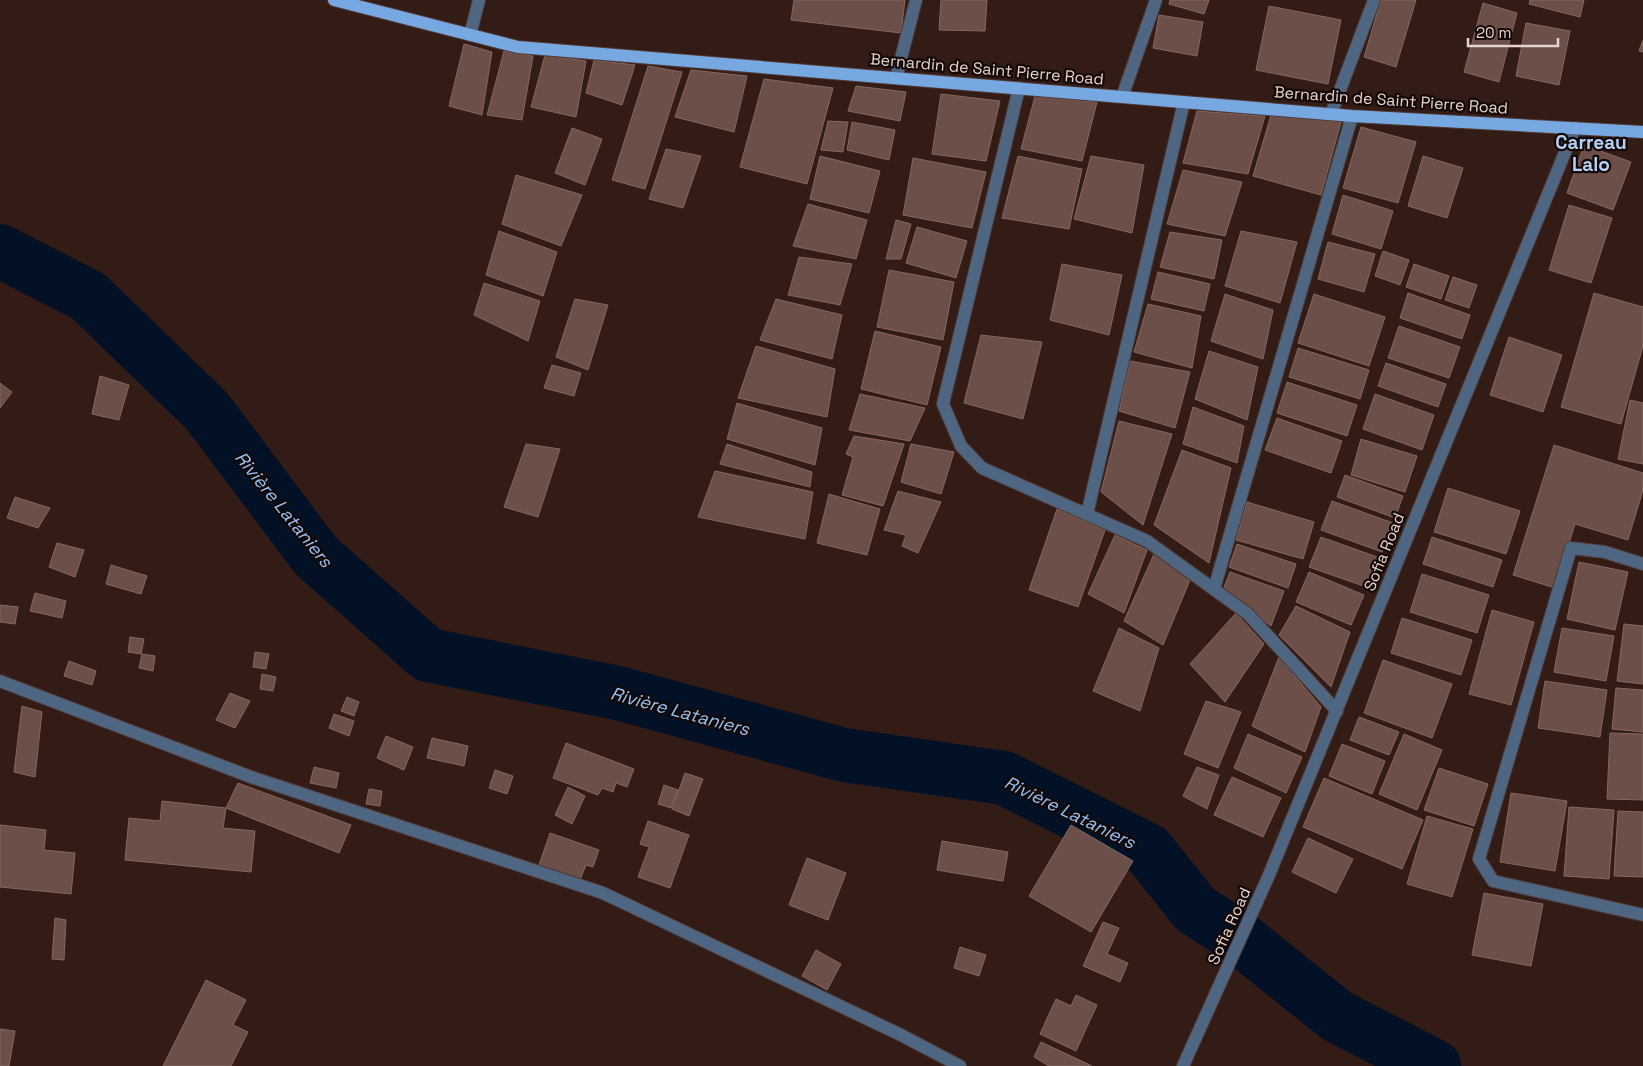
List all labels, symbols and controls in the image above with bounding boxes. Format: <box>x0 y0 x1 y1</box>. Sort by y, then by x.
scale bar <box>1468 15 1558 47</box>
text: 20 m <box>1476 23 1511 42</box>
street label: Bernardin de Saint Pierre Road <box>869 48 1105 90</box>
street label: Bernardin de Saint Pierre Road <box>1273 81 1509 119</box>
district label: Carreau Lalo <box>1555 130 1627 177</box>
water label: Rivière Lataniers <box>230 446 338 572</box>
street label: Sofia Road <box>1359 510 1409 594</box>
water label: Rivière Lataniers <box>608 681 752 741</box>
water label: Rivière Lataniers <box>1001 770 1140 854</box>
street label: Sofia Road <box>1203 884 1255 968</box>

